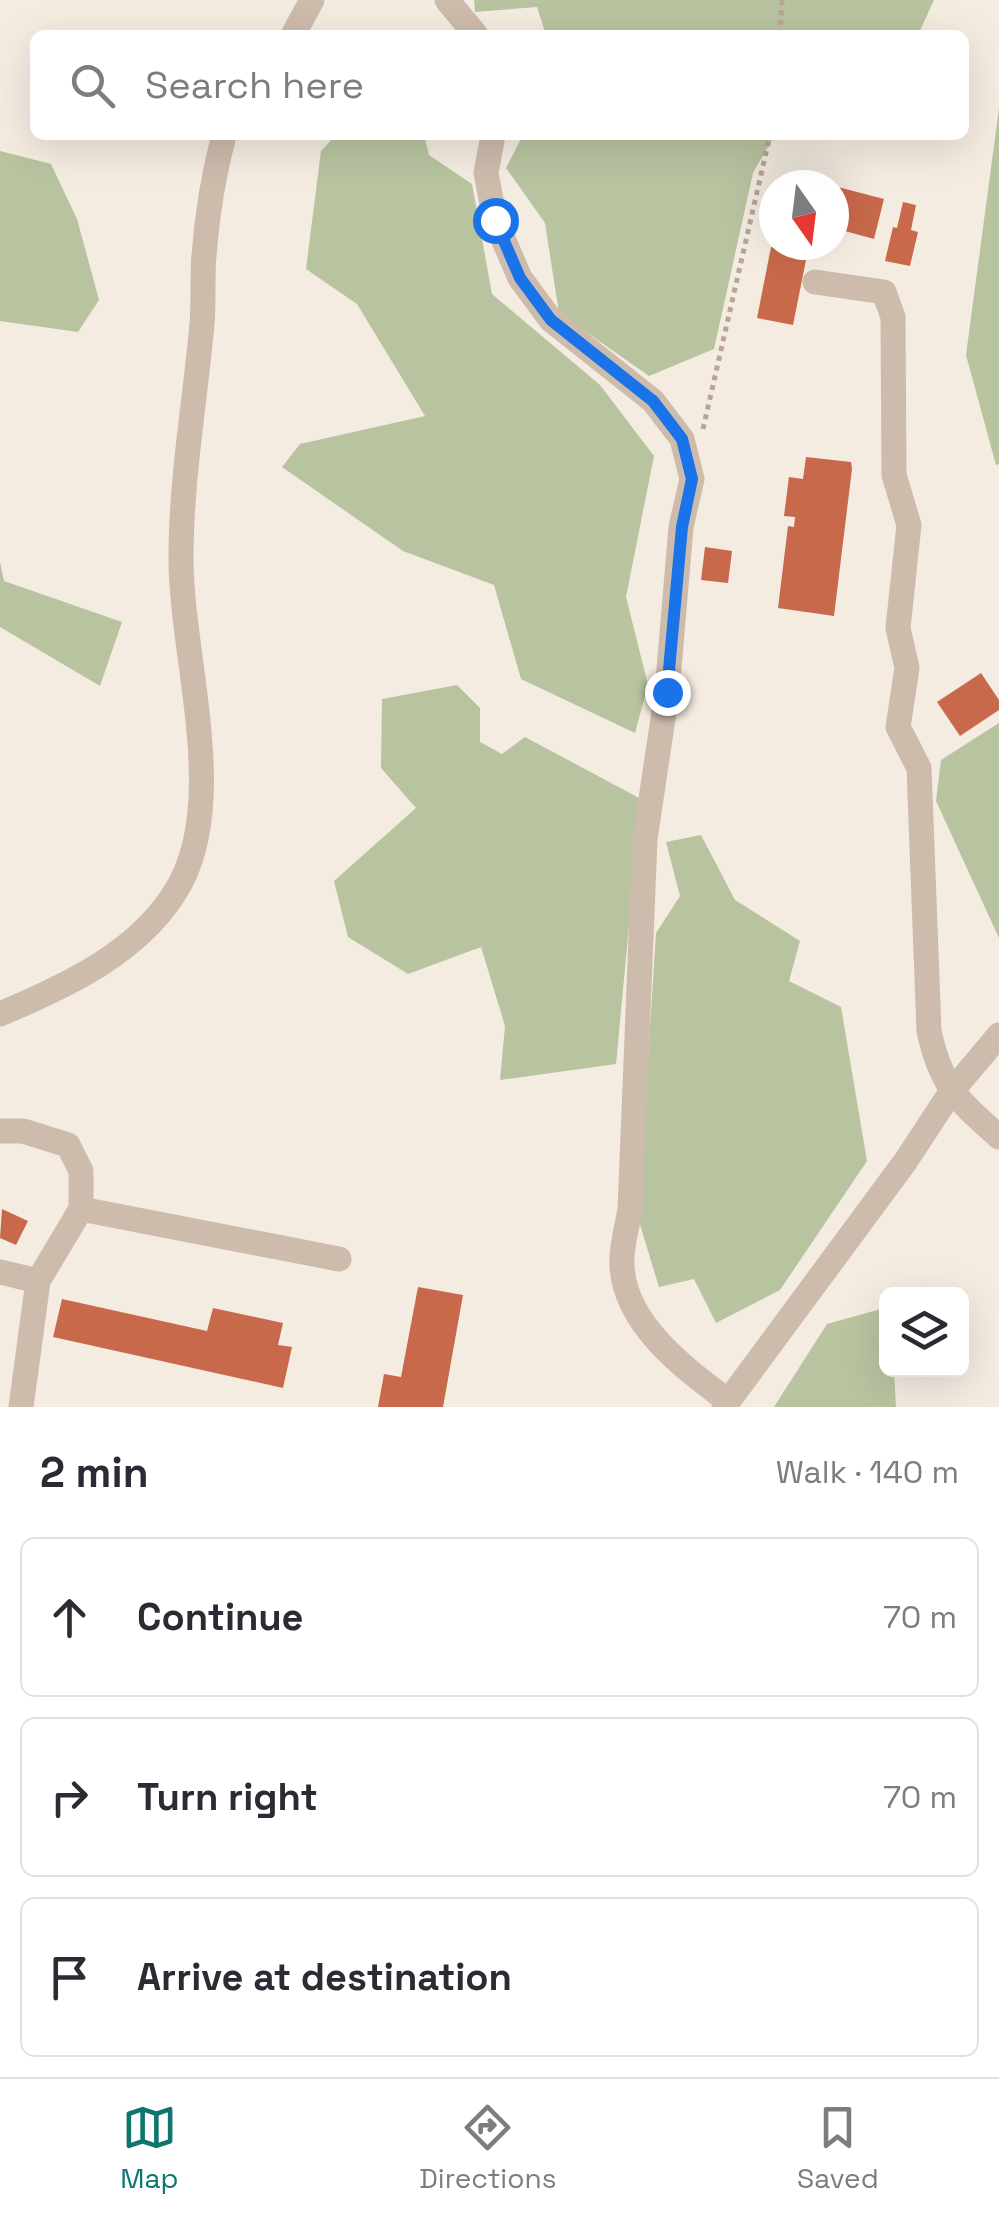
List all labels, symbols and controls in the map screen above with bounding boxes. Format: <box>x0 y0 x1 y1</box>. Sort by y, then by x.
search box <box>30 30 969 140</box>
icon: search <box>65 58 120 113</box>
text: Search here <box>145 61 364 109</box>
north arrow <box>759 170 849 260</box>
route start <box>473 198 519 244</box>
route end <box>645 670 691 716</box>
map controls <box>879 1287 969 1377</box>
button: layers <box>879 1287 969 1377</box>
text: 2 min <box>40 1446 149 1499</box>
text: Walk · 140 m <box>776 1452 959 1492</box>
icon: ahead <box>42 1590 97 1645</box>
text: Continue <box>137 1593 303 1641</box>
text: 70 m <box>883 1597 957 1637</box>
icon: right <box>42 1770 97 1825</box>
text: Turn right <box>137 1773 318 1821</box>
text: 70 m <box>883 1777 957 1817</box>
icon: arrive <box>42 1950 97 2005</box>
text: Arrive at destination <box>137 1953 512 2001</box>
tab: Map <box>120 2100 179 2196</box>
tab: Directions <box>419 2100 556 2196</box>
tab: Saved <box>797 2100 879 2196</box>

